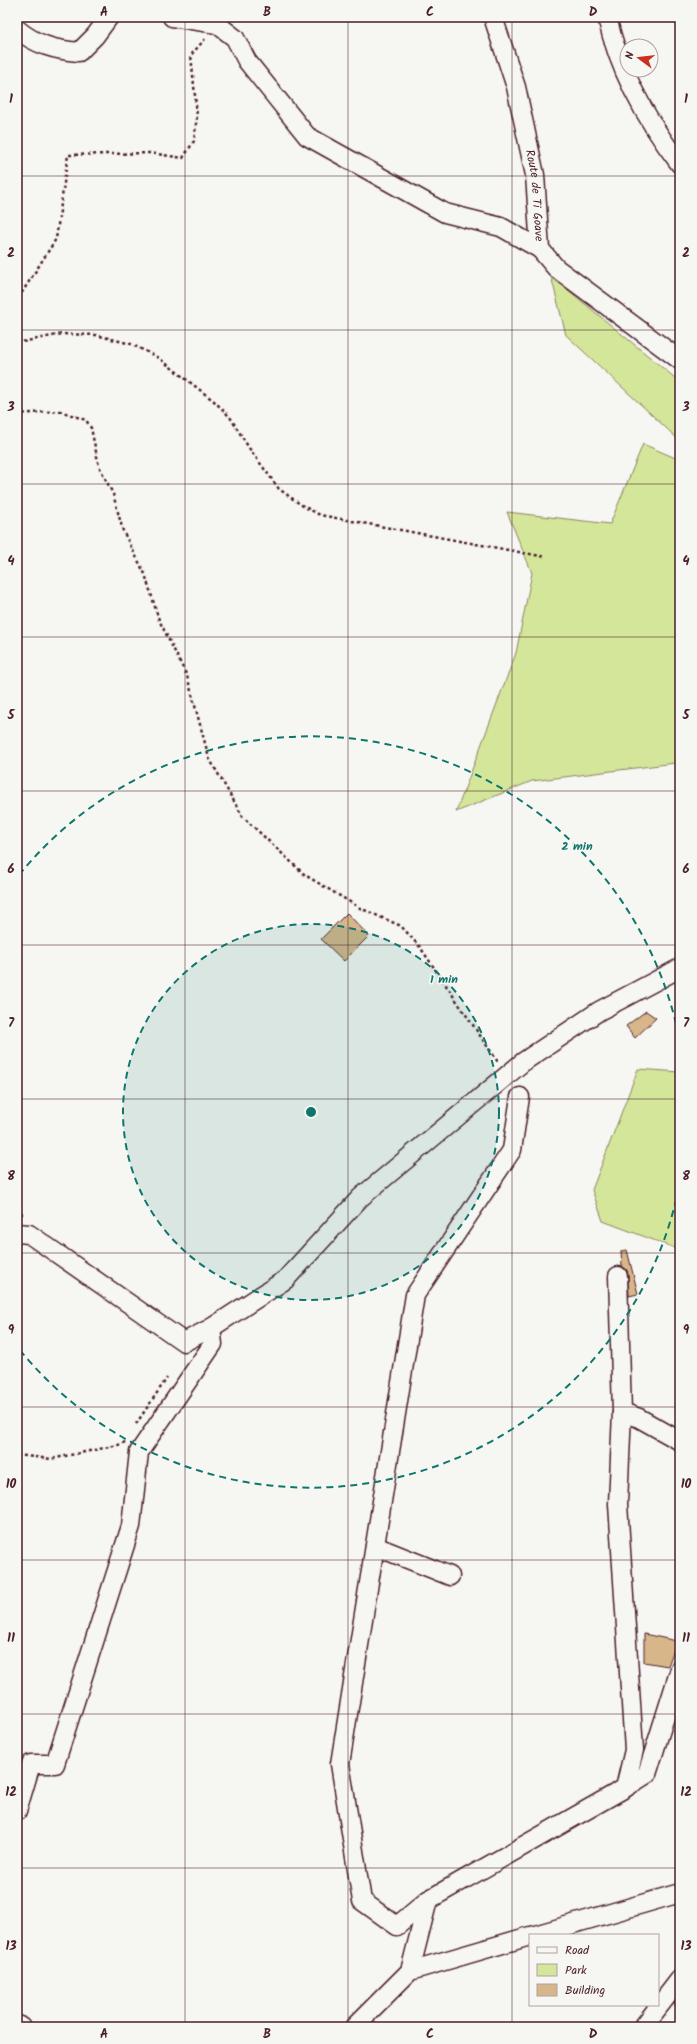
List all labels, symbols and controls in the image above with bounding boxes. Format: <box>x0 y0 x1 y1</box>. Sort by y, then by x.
text: A <box>100 2 108 23</box>
text: B <box>263 2 271 23</box>
text: C <box>426 2 434 23</box>
text: D <box>589 2 598 23</box>
north arrow <box>619 38 659 78</box>
text: N <box>621 50 640 61</box>
text: 1 <box>9 89 13 110</box>
text: 1 <box>684 89 688 110</box>
street label: Route de Ti Goave <box>520 148 549 243</box>
text: 2 <box>7 243 15 264</box>
text: 2 <box>682 243 690 264</box>
text: 3 <box>6 397 15 418</box>
text: 3 <box>681 397 690 418</box>
text: 4 <box>7 551 15 572</box>
text: 4 <box>682 551 690 572</box>
text: 5 <box>7 705 16 726</box>
text: 5 <box>682 705 691 726</box>
text: 2 min <box>561 837 593 856</box>
text: 6 <box>7 859 15 880</box>
text: 6 <box>682 859 690 880</box>
text: 1 min <box>430 970 458 989</box>
text: 7 <box>8 1013 15 1034</box>
text: 7 <box>683 1013 690 1034</box>
centre of rings <box>304 1105 318 1119</box>
text: 8 <box>7 1166 15 1187</box>
text: 8 <box>682 1166 690 1187</box>
text: 9 <box>8 1320 15 1341</box>
text: 9 <box>683 1320 690 1341</box>
text: 10 <box>6 1474 17 1495</box>
text: 10 <box>681 1474 692 1495</box>
text: 11 <box>7 1628 15 1649</box>
text: 11 <box>682 1628 690 1649</box>
text: 12 <box>5 1782 17 1803</box>
text: 12 <box>680 1782 692 1803</box>
legend <box>529 1934 659 2006</box>
text: 13 <box>5 1936 17 1957</box>
text: 13 <box>680 1936 692 1957</box>
text: Road <box>565 1941 590 1960</box>
text: Park <box>565 1961 587 1980</box>
text: Building <box>565 1981 605 2000</box>
text: A <box>100 2024 108 2044</box>
text: B <box>263 2024 271 2044</box>
text: C <box>426 2024 434 2044</box>
text: D <box>589 2024 598 2044</box>

